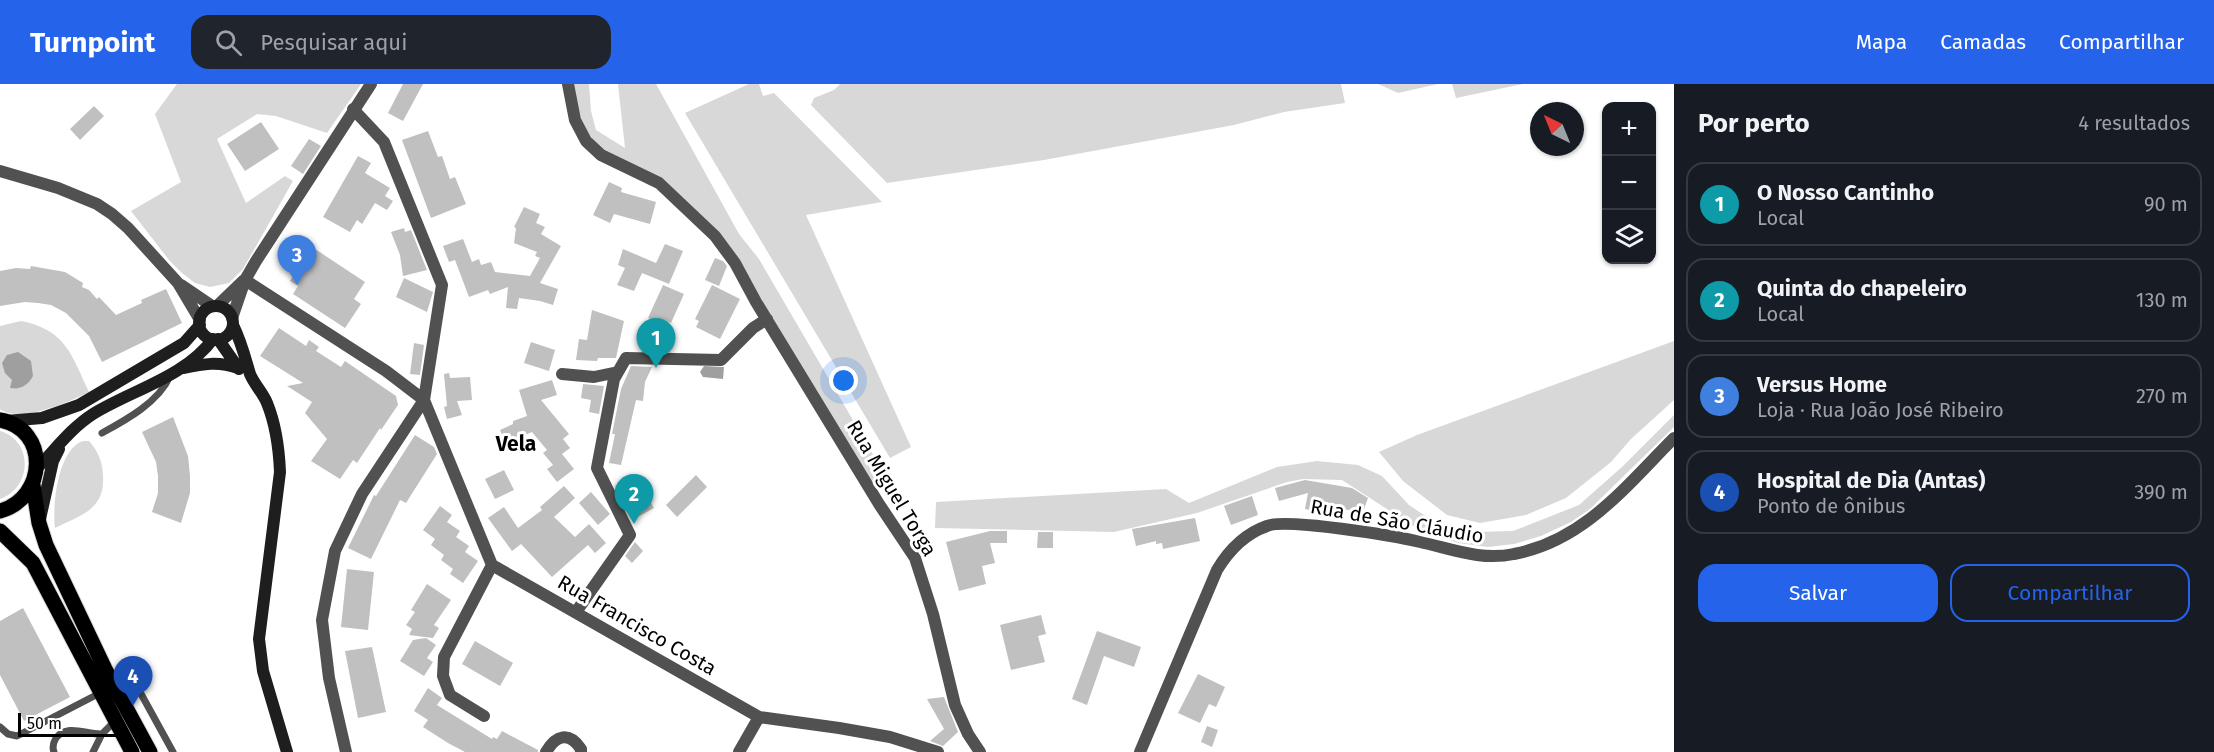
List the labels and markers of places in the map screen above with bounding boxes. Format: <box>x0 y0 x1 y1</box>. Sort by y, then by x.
pin: 3 <box>278 236 316 285</box>
pin: 1 <box>636 318 676 368</box>
pin: 2 <box>614 474 654 524</box>
pin: 4 <box>114 656 152 706</box>

